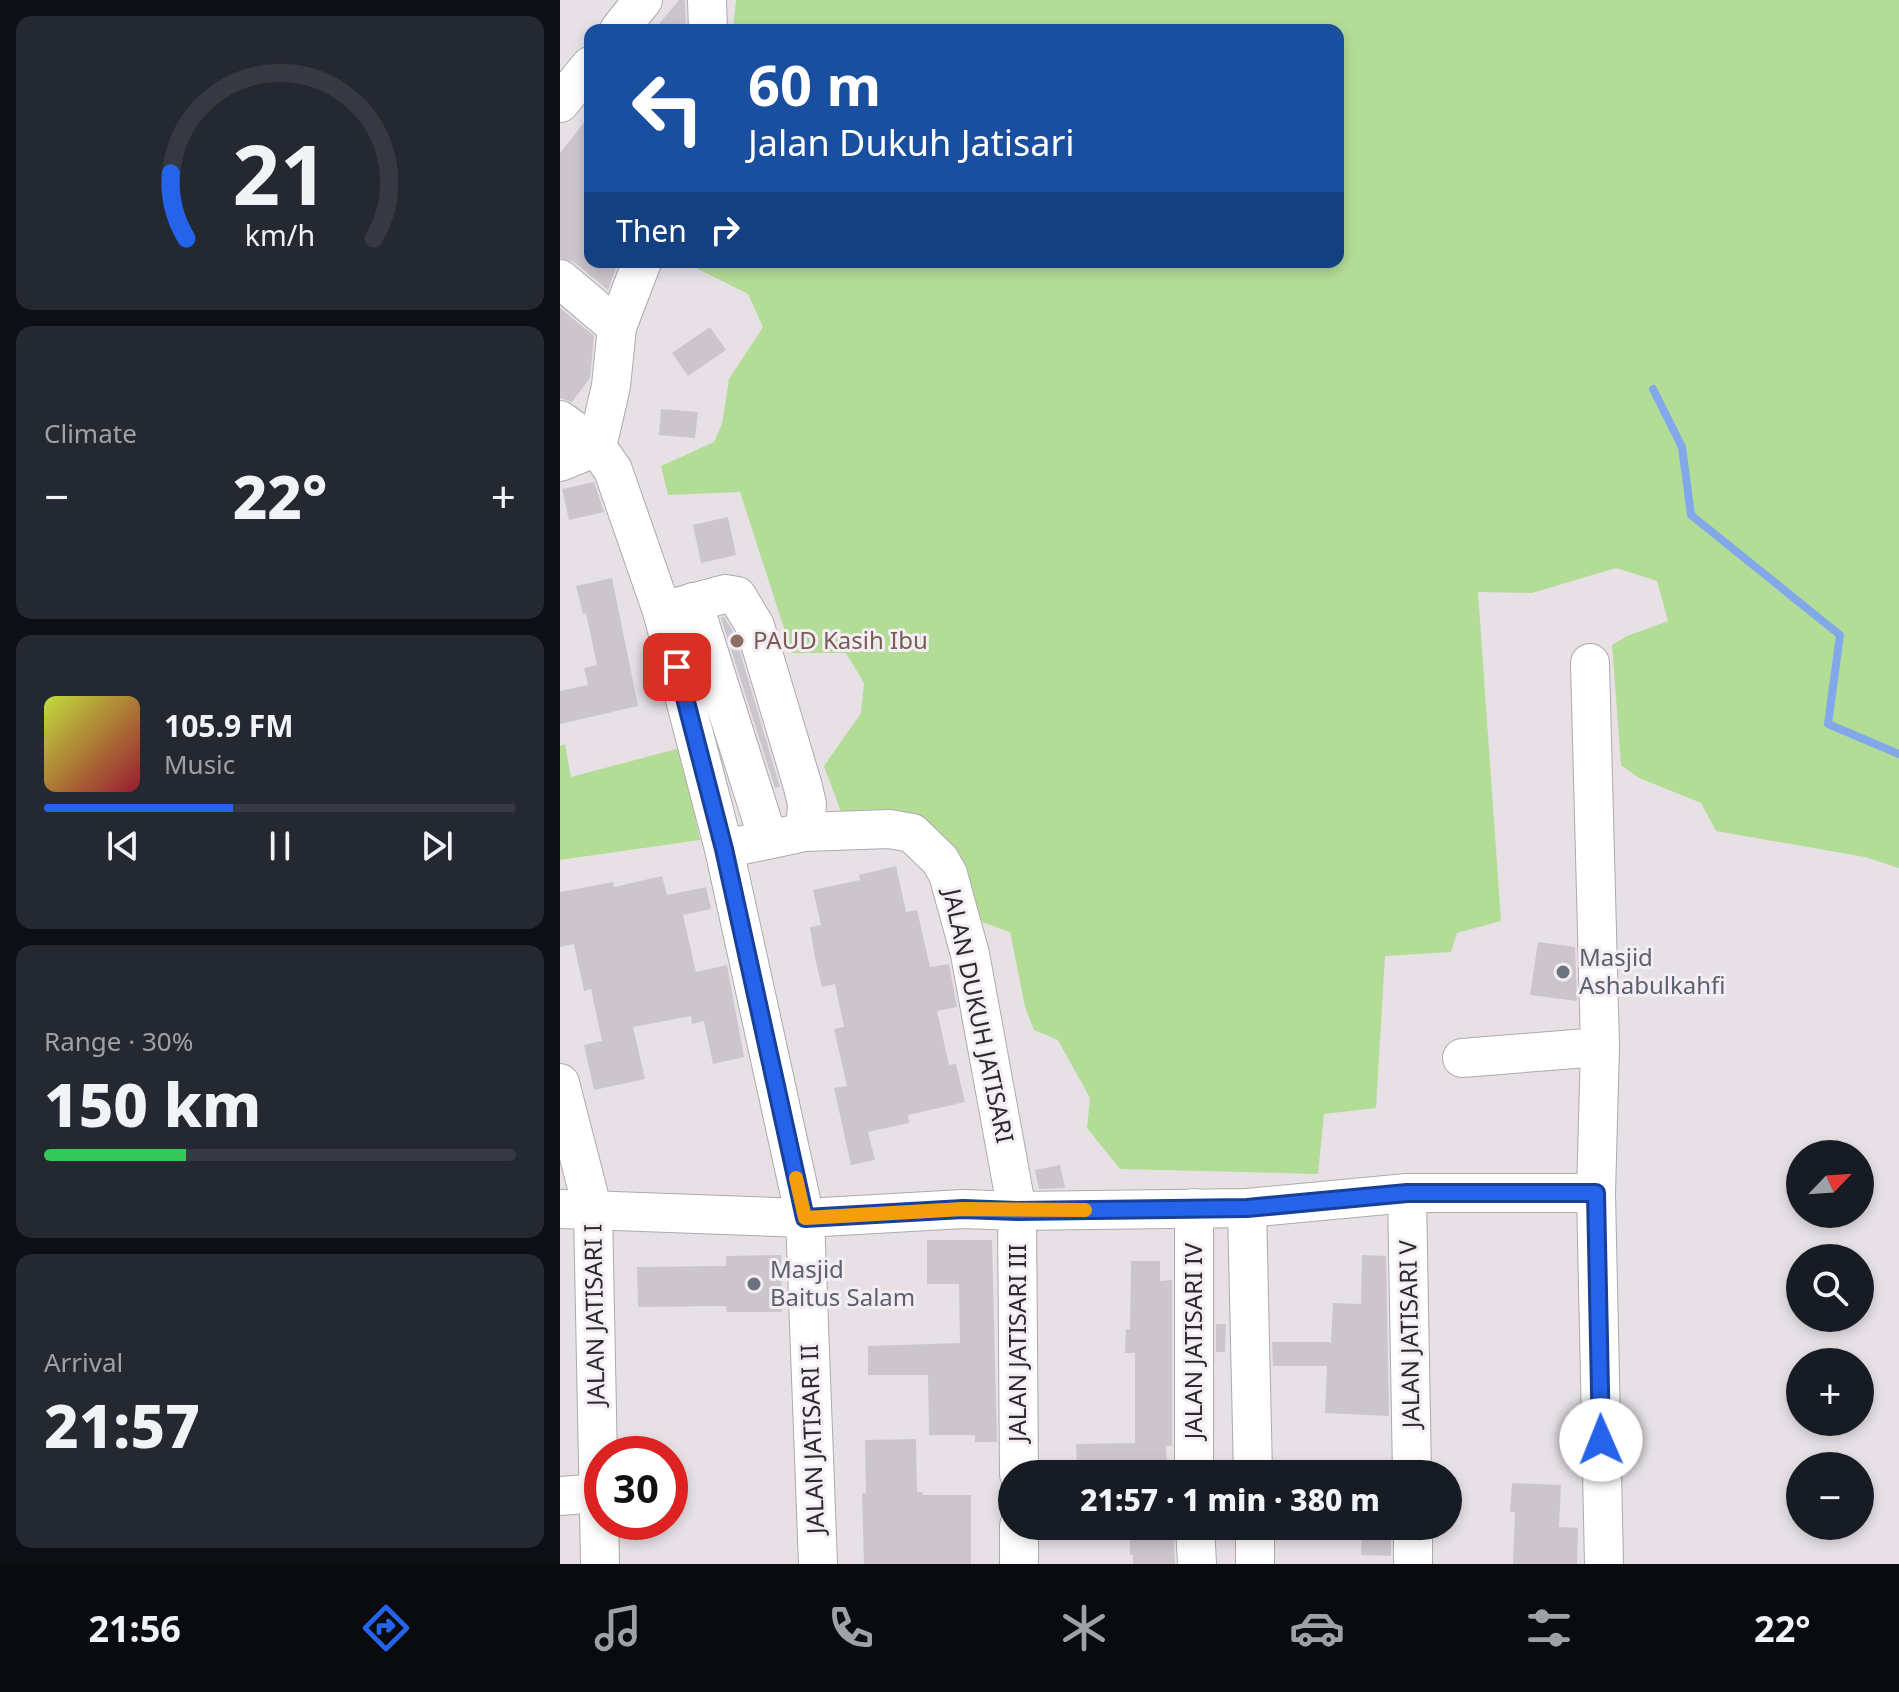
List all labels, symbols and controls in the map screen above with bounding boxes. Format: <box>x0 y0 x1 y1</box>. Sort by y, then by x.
text: 60 m <box>748 46 881 122</box>
icon: left <box>616 56 720 160</box>
text: 21 <box>232 115 328 228</box>
text: Jalan Dukuh Jatisari <box>748 118 1075 167</box>
icon: right <box>703 208 747 252</box>
text: Then <box>616 210 687 251</box>
text: km/h <box>245 215 315 254</box>
text: Climate <box>44 415 137 451</box>
text: 22° <box>233 455 327 537</box>
text: − <box>44 466 69 526</box>
text: + <box>491 466 516 526</box>
place label: PAUD Kasih Ibu <box>753 623 928 656</box>
marker: PAUD Kasih Ibu <box>728 632 746 650</box>
pin <box>643 633 711 701</box>
icon: arrive <box>655 645 699 689</box>
text: 105.9 FM <box>164 705 294 746</box>
text: Music <box>164 746 235 782</box>
icon: previous <box>101 824 145 868</box>
icon: pause <box>258 824 302 868</box>
icon: next <box>415 824 459 868</box>
street label: JALAN DUKUH JATISARI <box>936 884 1023 1146</box>
place label: Masjid Ashabulkahfi <box>1579 940 1725 1001</box>
marker: Masjid Ashabulkahfi <box>1554 963 1572 981</box>
text: Range · 30% <box>44 1023 193 1059</box>
text: 150 km <box>44 1063 261 1145</box>
north arrow <box>1786 1140 1874 1228</box>
map controls <box>1786 1140 1874 1540</box>
street label: JALAN JATISARI I <box>575 1224 612 1408</box>
street label: JALAN JATISARI V <box>1390 1239 1427 1430</box>
street label: JALAN JATISARI IV <box>1176 1242 1209 1441</box>
street label: JALAN JATISARI III <box>1000 1244 1033 1444</box>
button: search <box>1786 1244 1874 1332</box>
place label: Masjid Baitus Salam <box>770 1252 915 1313</box>
marker: Masjid Baitus Salam <box>745 1275 763 1293</box>
text: Arrival <box>44 1344 123 1380</box>
street label: JALAN JATISARI II <box>792 1344 831 1537</box>
button: + <box>1786 1348 1874 1436</box>
text: 21:57 <box>44 1384 200 1466</box>
position arrow <box>1559 1398 1643 1482</box>
speed limit sign: 30 <box>584 1436 688 1540</box>
button: − <box>1786 1452 1874 1540</box>
text: 21:57 · 1 min · 380 m <box>1080 1479 1380 1520</box>
icon: directions <box>358 1600 414 1656</box>
icon: music <box>590 1600 646 1656</box>
icon: phone <box>823 1600 879 1656</box>
icon: climate <box>1056 1600 1112 1656</box>
icon: car <box>1289 1600 1345 1656</box>
icon: filters <box>1521 1600 1577 1656</box>
text: 21:56 <box>88 1604 181 1653</box>
text: 22° <box>1754 1604 1811 1653</box>

